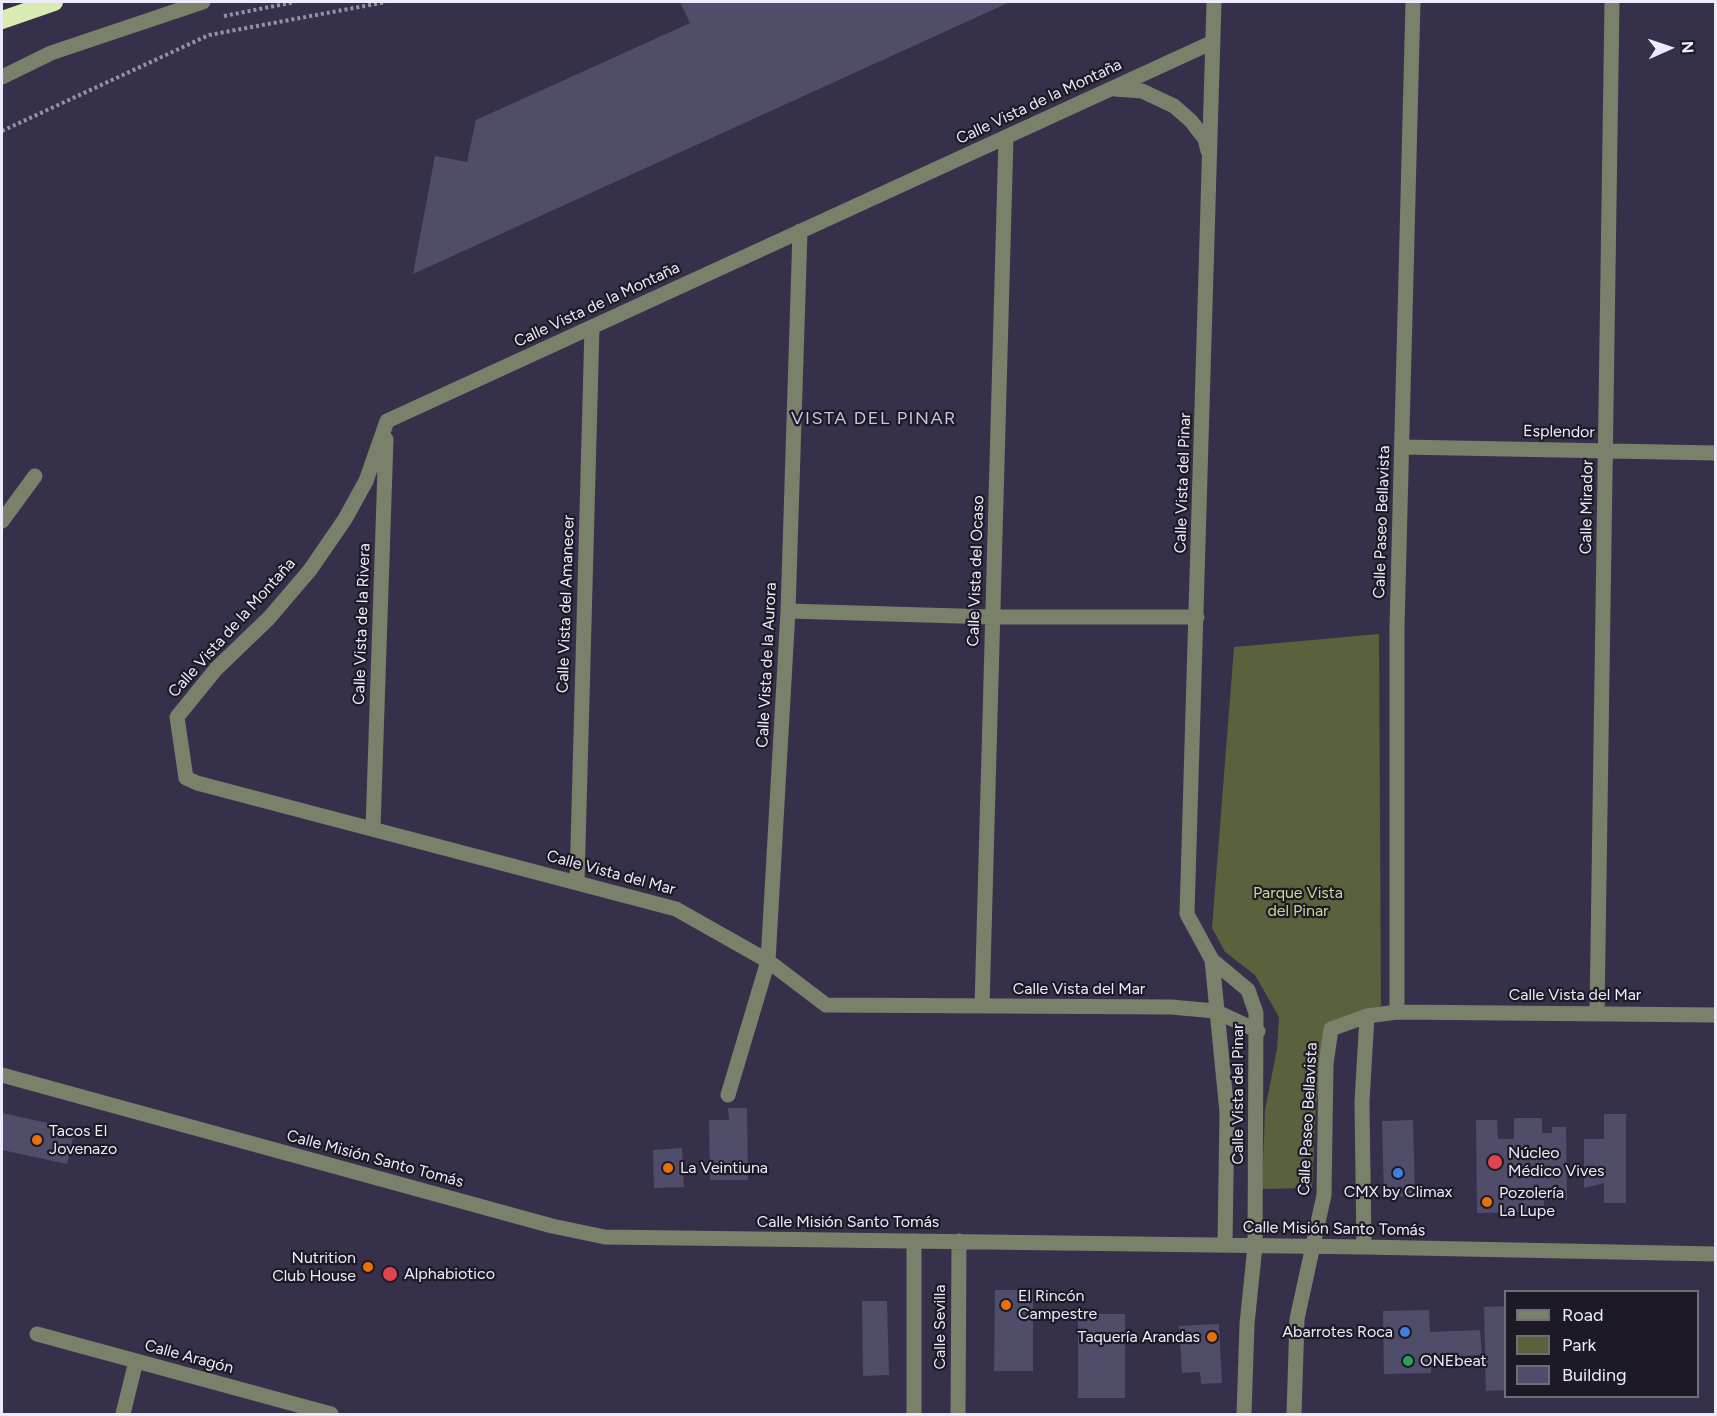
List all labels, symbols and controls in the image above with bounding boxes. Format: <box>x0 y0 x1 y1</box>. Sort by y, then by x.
north arrow <box>1639 18 1699 78</box>
text: N <box>1678 40 1697 54</box>
street label: Calle Vista de la Montaña <box>953 55 1125 149</box>
street label: Calle Vista de la Montaña <box>511 258 683 352</box>
district label: VISTA DEL PINAR <box>791 408 957 430</box>
street label: Calle Vista del Pinar <box>1171 412 1195 554</box>
street label: Esplendor <box>1523 422 1595 442</box>
street label: Calle Paseo Bellavista <box>1370 445 1394 599</box>
street label: Calle Mirador <box>1577 460 1597 554</box>
street label: Calle Vista del Ocaso <box>964 495 988 647</box>
street label: Calle Vista del Amanecer <box>553 514 579 694</box>
street label: Calle Vista de la Rivera <box>350 543 374 705</box>
street label: Calle Vista de la Montaña <box>164 555 300 701</box>
street label: Calle Vista de la Aurora <box>753 582 781 748</box>
street label: Calle Vista del Mar <box>545 847 677 899</box>
park label: Parque Vista del Pinar <box>1253 883 1343 921</box>
street label: Calle Vista del Mar <box>1013 979 1145 999</box>
street label: Calle Vista del Mar <box>1509 985 1641 1005</box>
street label: Calle Vista del Pinar <box>1228 1024 1248 1164</box>
street label: Calle Paseo Bellavista <box>1294 1042 1322 1196</box>
place label: Tacos El Jovenazo <box>49 1121 117 1159</box>
street label: Calle Misión Santo Tomás <box>284 1126 466 1192</box>
marker: Tacos El Jovenazo <box>30 1133 44 1147</box>
place label: Núcleo Médico Vives <box>1508 1143 1604 1181</box>
marker: Núcleo Médico Vives <box>1486 1153 1504 1171</box>
place label: La Veintiuna <box>680 1158 768 1178</box>
marker: La Veintiuna <box>661 1161 675 1175</box>
marker: CMX by Climax <box>1391 1166 1405 1180</box>
place label: CMX by Climax <box>1344 1182 1452 1202</box>
place label: Pozolería La Lupe <box>1499 1183 1564 1221</box>
marker: Pozolería La Lupe <box>1480 1195 1494 1209</box>
street label: Calle Misión Santo Tomás <box>757 1212 939 1232</box>
street label: Calle Misión Santo Tomás <box>1243 1218 1425 1240</box>
place label: Nutrition Club House <box>272 1248 356 1286</box>
marker: Nutrition Club House <box>361 1260 375 1274</box>
place label: Alphabiotico <box>404 1264 495 1284</box>
marker: Alphabiotico <box>381 1265 399 1283</box>
street label: Calle Sevilla <box>930 1284 950 1370</box>
place label: El Rincón Campestre <box>1018 1286 1097 1324</box>
legend <box>1504 1290 1699 1398</box>
marker: El Rincón Campestre <box>999 1298 1013 1312</box>
text: Road <box>1562 1304 1603 1326</box>
place label: Abarrotes Roca <box>1282 1322 1393 1342</box>
marker: Abarrotes Roca <box>1398 1325 1412 1339</box>
place label: Taquería Arandas <box>1078 1327 1200 1347</box>
marker: Taquería Arandas <box>1205 1330 1219 1344</box>
text: Park <box>1562 1334 1596 1356</box>
street label: Calle Aragón <box>142 1336 236 1378</box>
place label: ONEbeat <box>1420 1351 1487 1371</box>
marker: ONEbeat <box>1401 1354 1415 1368</box>
text: Building <box>1562 1364 1627 1386</box>

